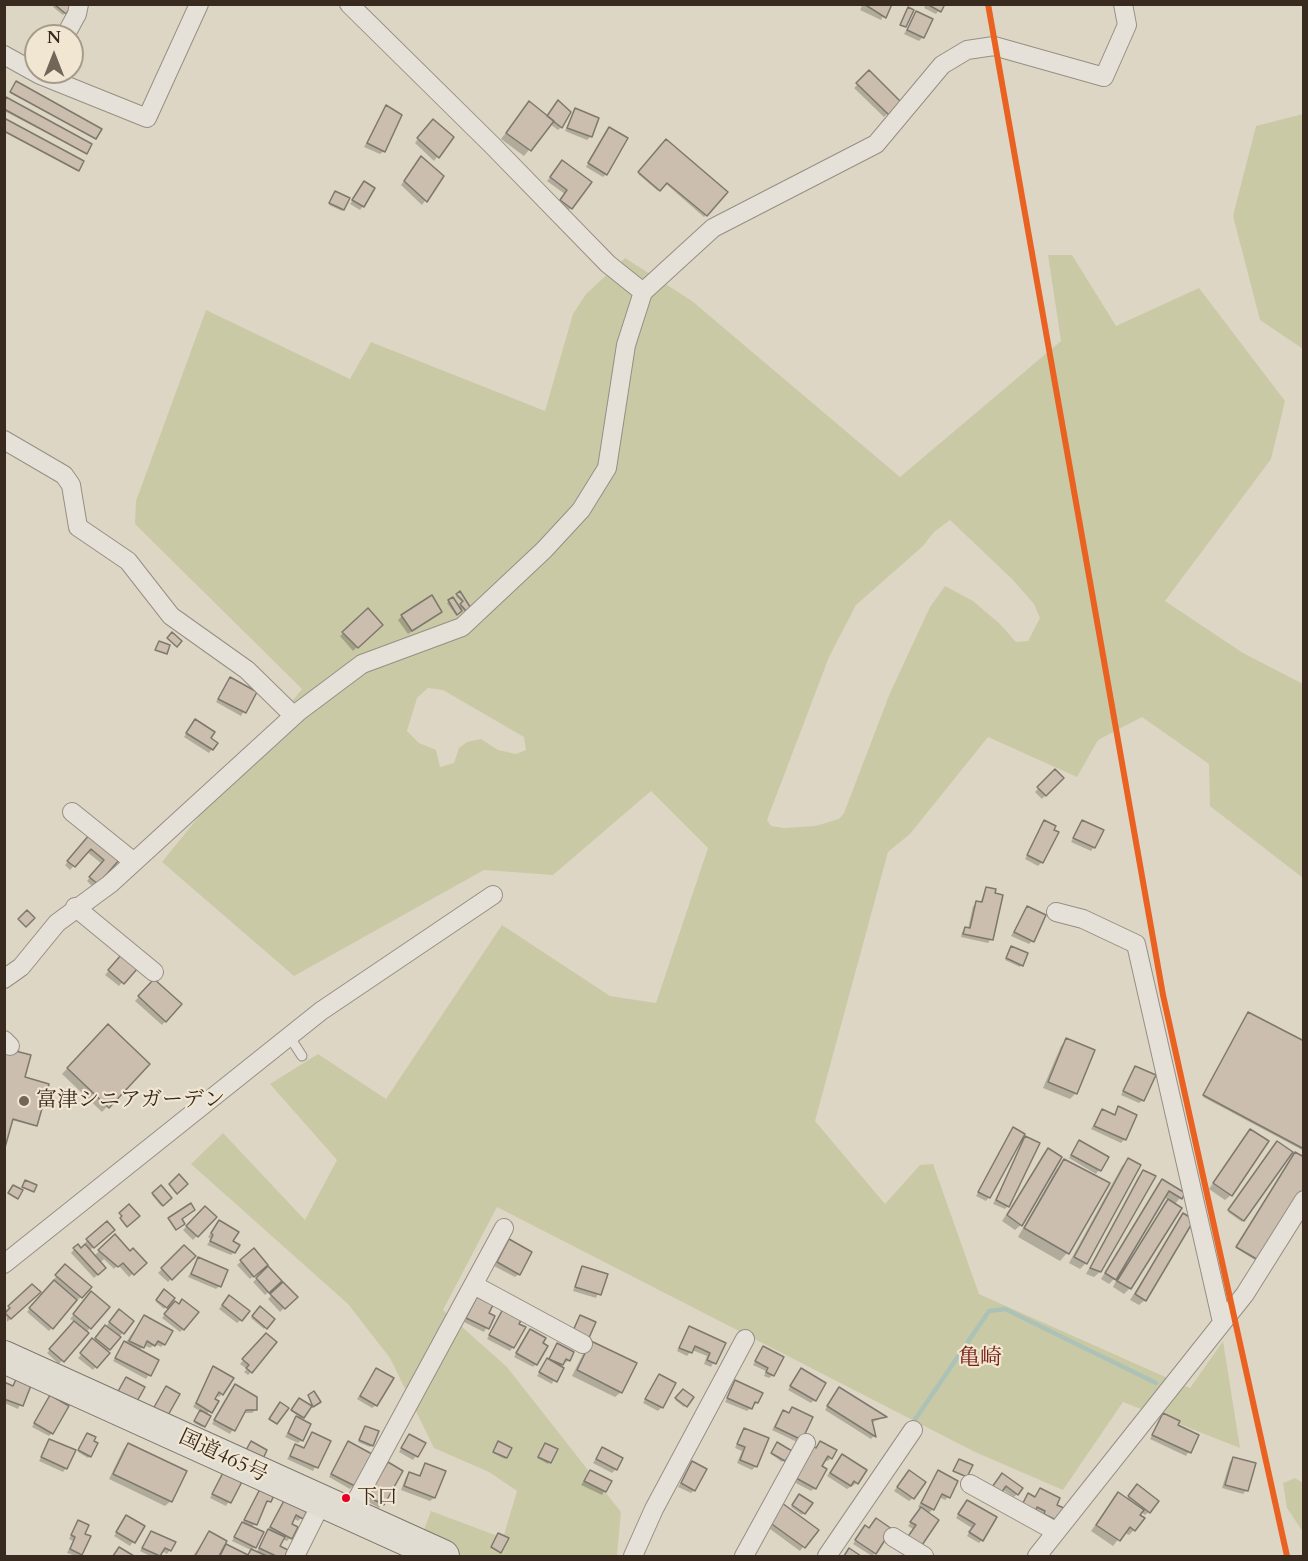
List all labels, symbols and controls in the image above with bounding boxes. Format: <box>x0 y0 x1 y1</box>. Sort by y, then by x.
north arrow <box>24 24 84 84</box>
text: N <box>47 27 61 49</box>
place label: 富津シニアガーデン <box>36 1088 225 1114</box>
marker: 富津シニアガーデン <box>17 1094 31 1108</box>
district label: 亀崎 <box>958 1346 1002 1372</box>
street label: 国道465号 <box>175 1425 271 1489</box>
place label: 下口 <box>357 1486 397 1510</box>
marker: 下口 <box>340 1492 352 1504</box>

